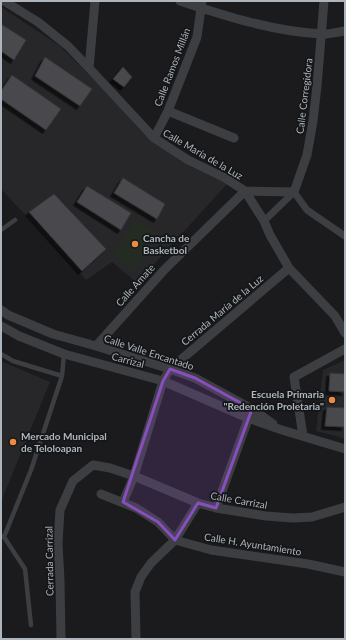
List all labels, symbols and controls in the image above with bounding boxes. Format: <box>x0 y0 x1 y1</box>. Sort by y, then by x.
street label: Calle Ramos Millán <box>152 26 192 108</box>
street label: Calle Corregidora <box>293 57 315 135</box>
street label: Calle María de la Luz <box>161 126 245 182</box>
place label: Cancha de Basketbol <box>143 232 190 256</box>
marker: Cancha de Basketbol <box>130 239 140 249</box>
street label: Calle Amate <box>113 261 157 309</box>
street label: Cerrada María de la Luz <box>179 272 266 348</box>
street label: Calle Valle Encantado <box>103 332 196 372</box>
street label: Carrizal <box>110 350 146 370</box>
place label: Escuela Primaria "Redención Proletaria" <box>224 388 324 412</box>
marker: Escuela Primaria "Redención Proletaria" <box>327 395 337 405</box>
place label: Mercado Municipal de Teloloapan <box>21 430 107 454</box>
marker: Mercado Municipal de Teloloapan <box>8 437 18 447</box>
street label: Calle Carrizal <box>210 489 268 511</box>
street label: Cerrada Carrizal <box>42 526 56 596</box>
street label: Calle H. Ayuntamiento <box>204 530 303 558</box>

